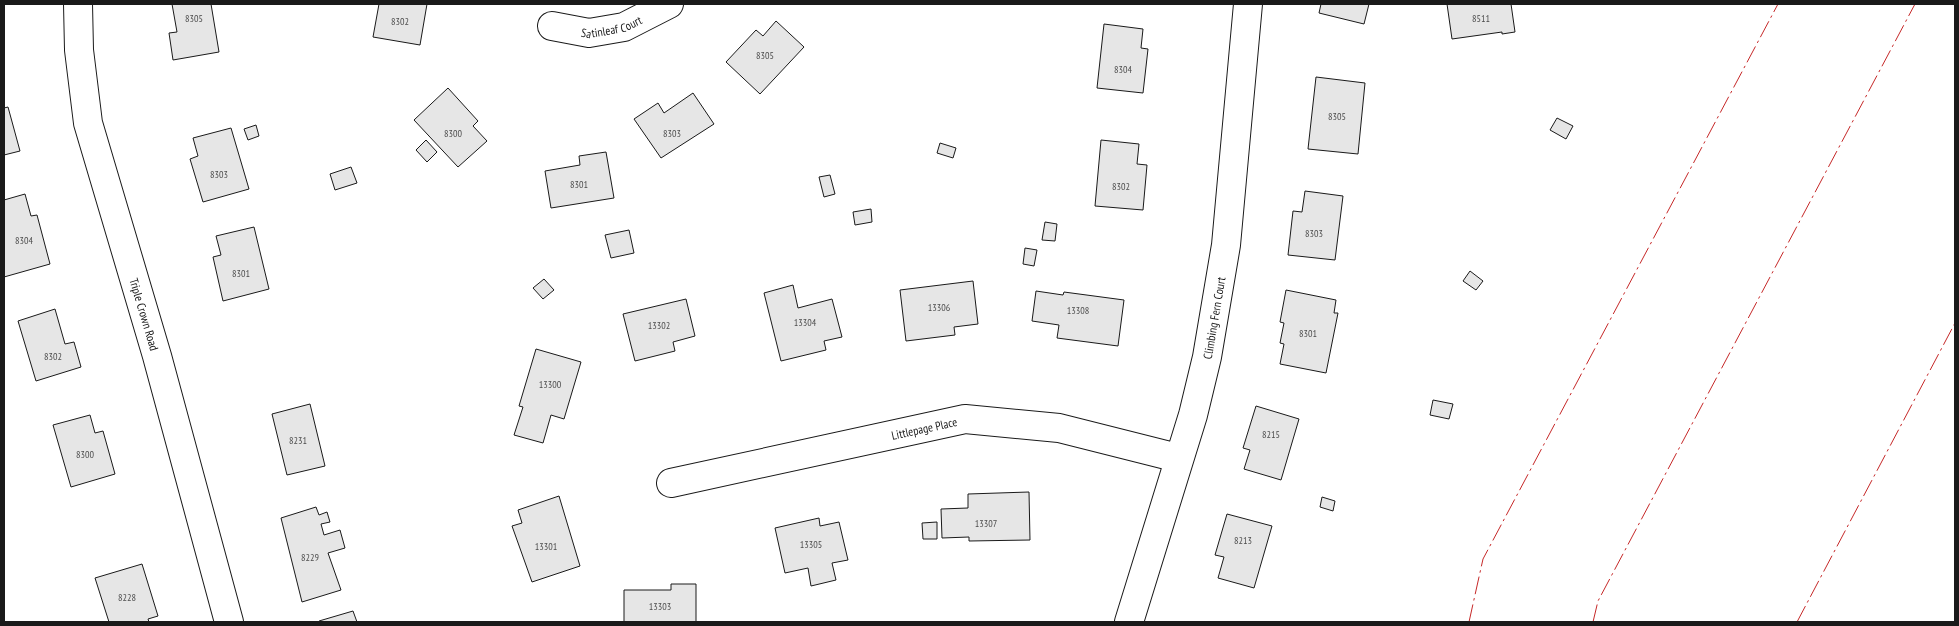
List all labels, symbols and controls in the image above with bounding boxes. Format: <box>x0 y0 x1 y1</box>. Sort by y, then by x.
street label: Satinleaf Court <box>580 11 645 41</box>
house number: 8305 <box>185 12 203 25</box>
house number: 8511 <box>1472 12 1490 25</box>
house number: 8302 <box>391 15 409 28</box>
house number: 8305 <box>756 49 774 62</box>
house number: 8304 <box>1114 63 1133 76</box>
house number: 8305 <box>1328 110 1346 123</box>
house number: 8300 <box>444 127 463 140</box>
house number: 8303 <box>663 127 681 140</box>
house number: 8303 <box>210 168 228 181</box>
house number: 8301 <box>570 178 588 191</box>
house number: 8302 <box>1112 180 1130 193</box>
house number: 8303 <box>1305 227 1323 240</box>
house number: 8304 <box>15 234 34 247</box>
house number: 8301 <box>232 267 250 280</box>
street label: Climbing Fern Court <box>1199 275 1228 360</box>
street label: Triple Crown Road <box>127 276 162 352</box>
house number: 13306 <box>928 301 951 314</box>
house number: 13308 <box>1067 304 1089 317</box>
house number: 13304 <box>794 316 817 329</box>
house number: 13302 <box>648 319 670 332</box>
house number: 8301 <box>1299 327 1317 340</box>
house number: 8302 <box>44 350 62 363</box>
house number: 13300 <box>539 378 562 391</box>
street label: Littlepage Place <box>890 413 958 442</box>
house number: 8215 <box>1262 428 1280 441</box>
house number: 8231 <box>289 434 307 447</box>
house number: 8300 <box>76 448 95 461</box>
house number: 13307 <box>975 517 997 530</box>
house number: 8213 <box>1234 534 1252 547</box>
house number: 13305 <box>800 538 822 551</box>
house number: 13301 <box>535 540 557 553</box>
house number: 8229 <box>301 551 319 564</box>
house number: 8228 <box>118 591 136 604</box>
house number: 13303 <box>649 600 671 613</box>

